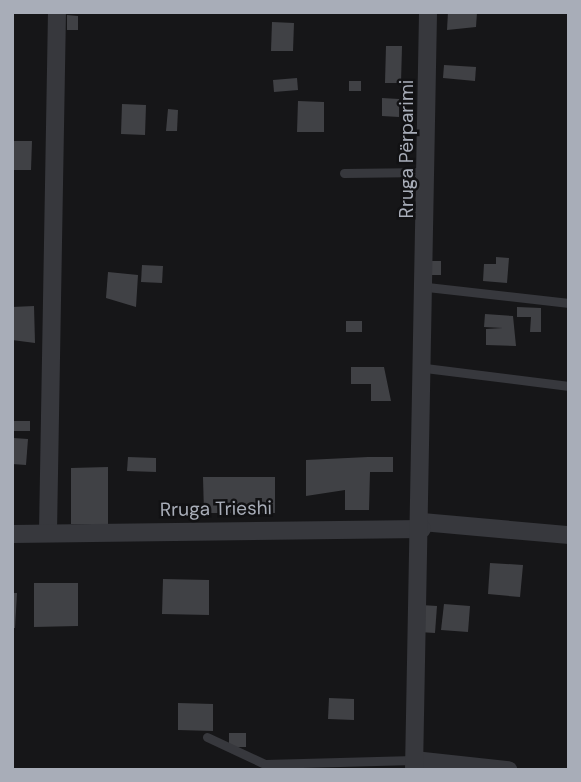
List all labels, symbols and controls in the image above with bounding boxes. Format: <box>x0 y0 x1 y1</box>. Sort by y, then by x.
street label: Rruga Përparimi <box>396 80 418 218</box>
street label: Rruga Trieshi <box>160 497 272 521</box>

